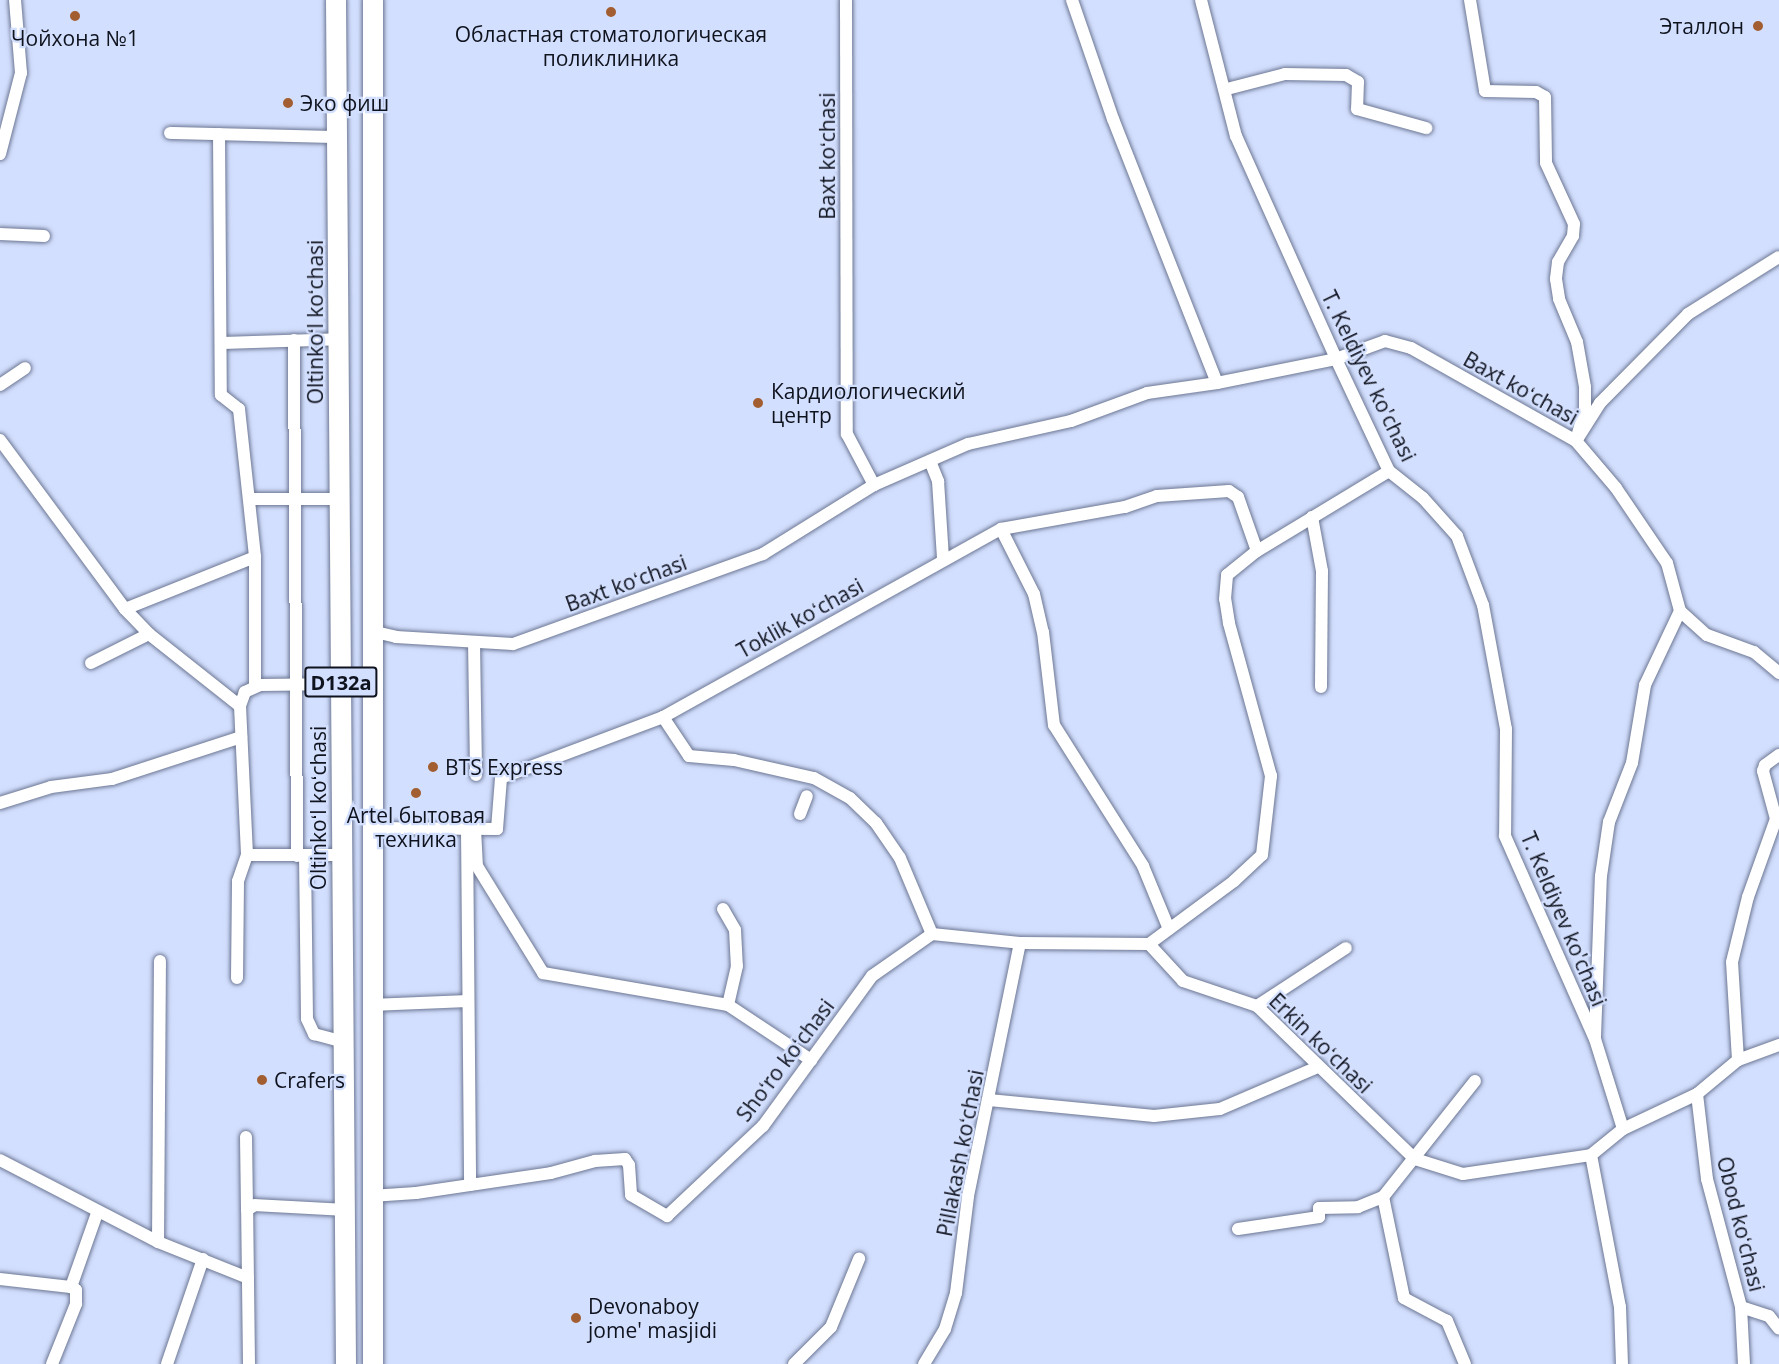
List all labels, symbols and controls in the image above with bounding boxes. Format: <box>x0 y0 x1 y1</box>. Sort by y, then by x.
marker: Областная стоматологическая поликлиника <box>604 5 618 19</box>
marker: Чойхона №1 <box>68 9 82 23</box>
place label: Эталлон <box>1659 13 1744 39</box>
marker: Эталлон <box>1749 17 1767 35</box>
place label: Областная стоматологическая поликлиника <box>455 21 767 71</box>
place label: Чойхона №1 <box>11 25 139 51</box>
place label: Эко фиш <box>300 90 389 116</box>
street label: Baxt koʻchasi <box>814 92 840 220</box>
marker: Эко фиш <box>281 96 295 110</box>
street label: Oltinkoʻl koʻchasi <box>302 240 328 404</box>
street label: T. Keldiyev ko'chasi <box>1317 286 1421 466</box>
street label: Baxt koʻchasi <box>1459 346 1583 430</box>
place label: Кардиологический центр <box>771 378 966 428</box>
marker: Кардиологический центр <box>749 394 767 412</box>
street label: Baxt koʻchasi <box>562 549 690 617</box>
street label: Toklik koʻchasi <box>732 573 868 663</box>
road number: D132a <box>304 665 378 699</box>
street label: Oltinkoʻl koʻchasi <box>305 726 331 890</box>
place label: BTS Express <box>445 754 563 780</box>
marker: BTS Express <box>426 760 440 774</box>
marker: Artel бытовая техника <box>409 786 423 800</box>
place label: Artel бытовая техника <box>347 802 485 852</box>
street label: T. Keldiyev ko'chasi <box>1516 828 1612 1010</box>
street label: Erkin koʻchasi <box>1264 988 1378 1098</box>
street label: Shoʻro koʻchasi <box>731 994 839 1126</box>
place label: Crafers <box>274 1067 345 1093</box>
street label: Pillakash koʻchasi <box>931 1067 989 1239</box>
marker: Crafers <box>255 1073 269 1087</box>
street label: Obod koʻchasi <box>1712 1154 1770 1294</box>
place label: Devonaboy jome' masjidi <box>588 1293 717 1343</box>
marker: Devonaboy jome' masjidi <box>569 1311 583 1325</box>

